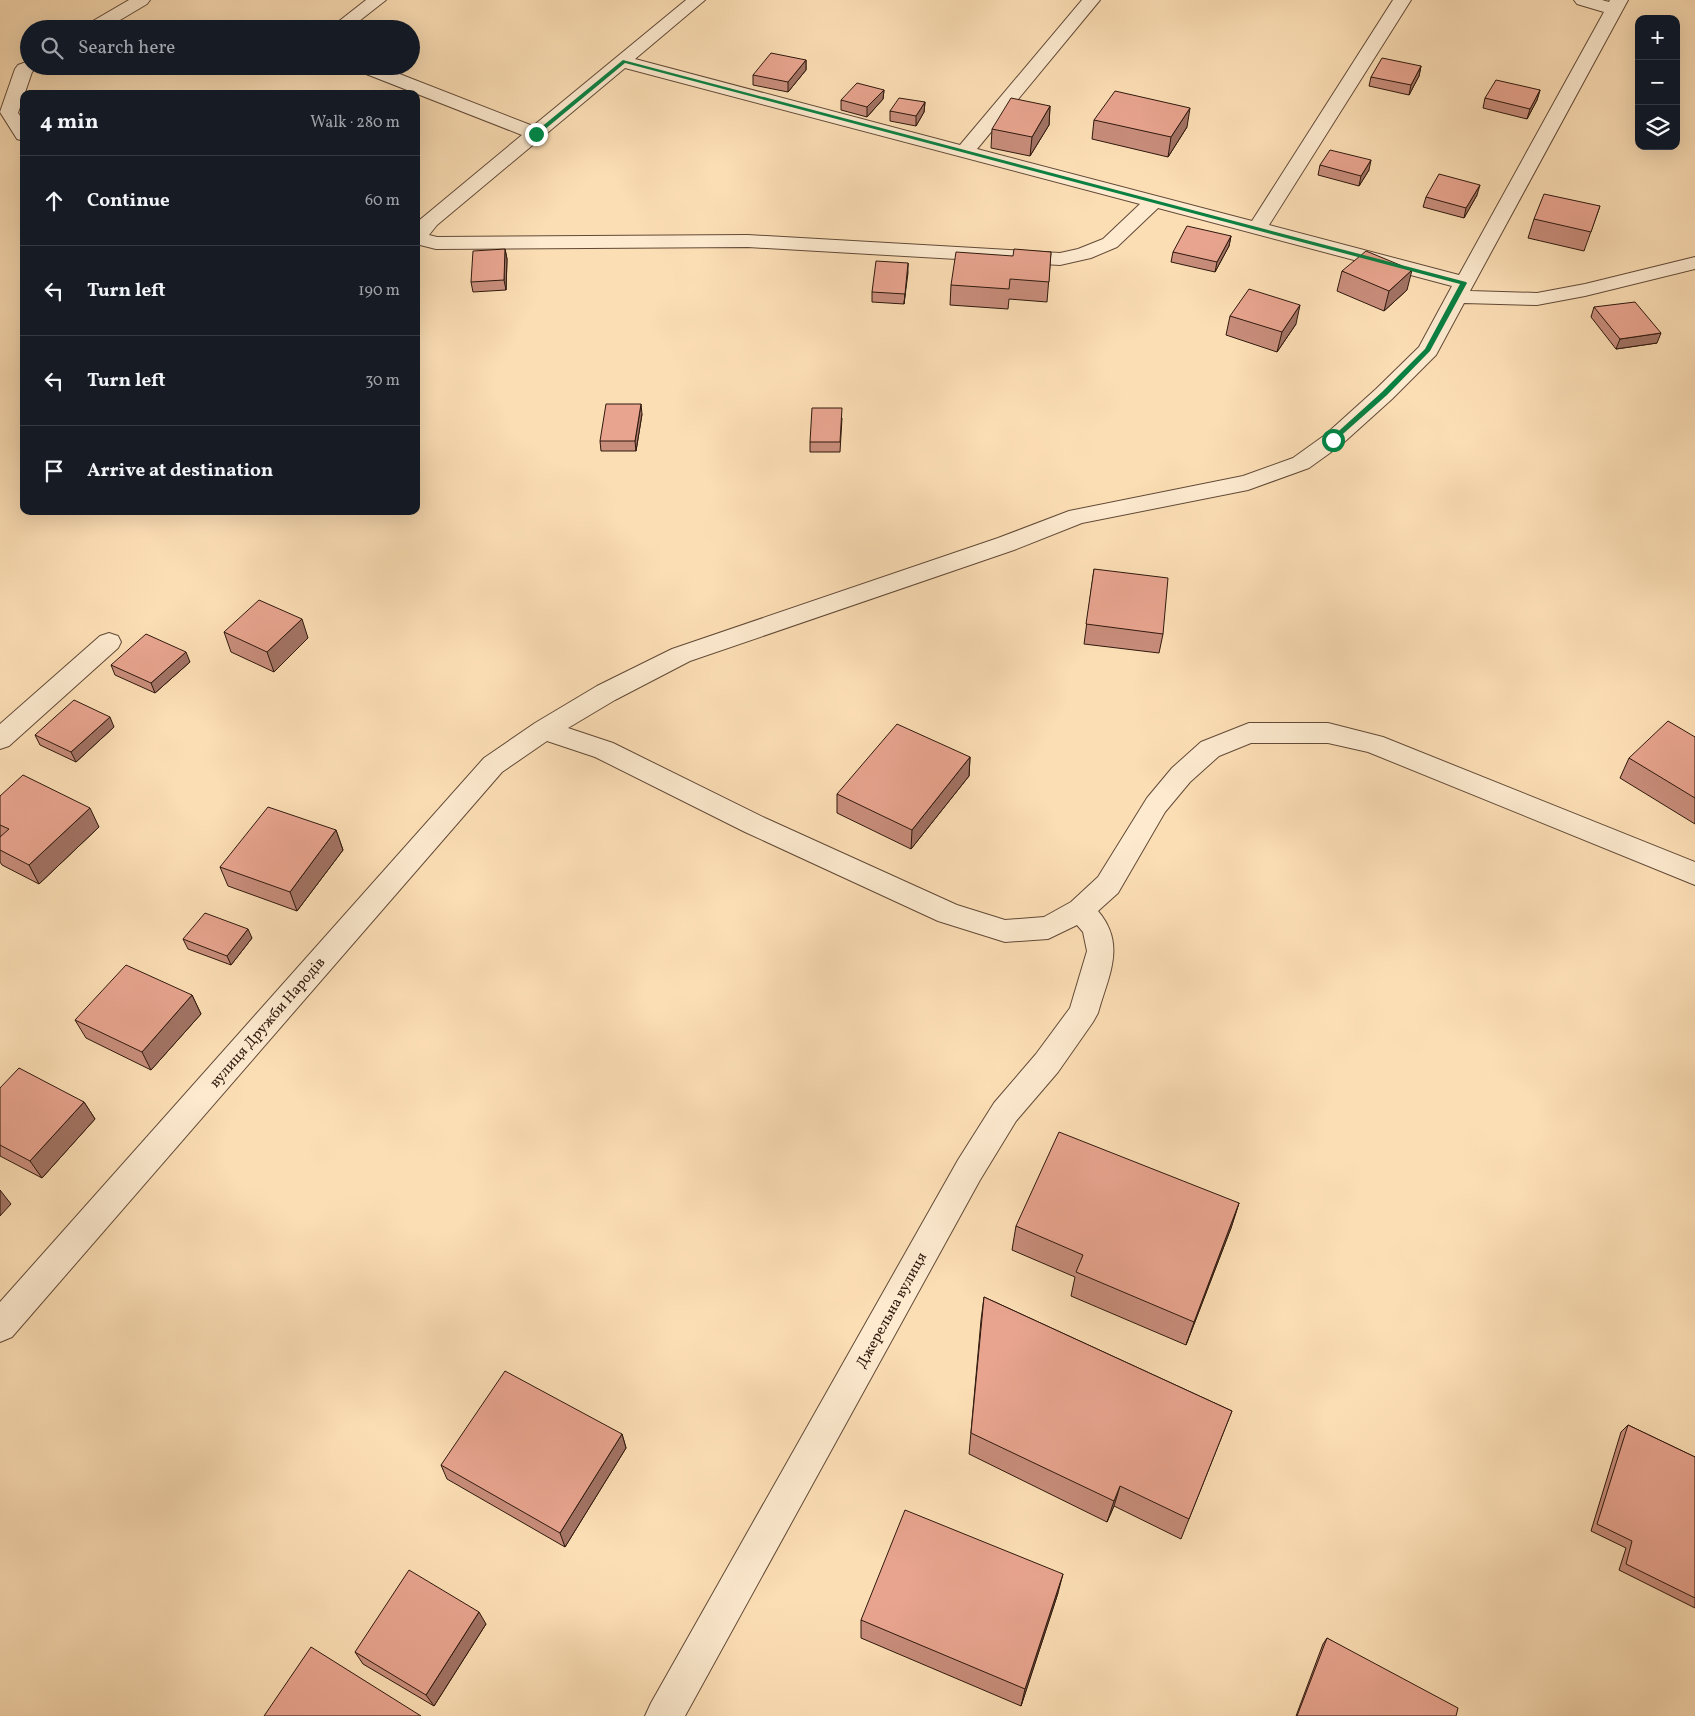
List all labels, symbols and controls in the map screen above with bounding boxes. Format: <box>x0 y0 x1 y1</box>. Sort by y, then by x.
map controls <box>1635 15 1680 150</box>
button: + <box>1635 15 1680 60</box>
search box <box>20 20 420 75</box>
icon: search <box>38 34 66 62</box>
text: Search here <box>78 35 175 61</box>
button: − <box>1635 60 1680 105</box>
button: layers <box>1635 105 1680 150</box>
text: 4 min <box>40 108 99 137</box>
text: Walk · 280 m <box>310 112 400 134</box>
route end <box>525 123 548 146</box>
icon: ahead <box>40 187 68 215</box>
text: Continue <box>87 188 170 214</box>
text: 60 m <box>365 190 400 212</box>
icon: left <box>40 277 68 305</box>
text: Turn left <box>87 278 166 304</box>
text: 190 m <box>358 280 400 302</box>
icon: left <box>40 367 68 395</box>
text: Turn left <box>87 368 166 394</box>
text: 30 m <box>365 370 400 392</box>
route start <box>1322 429 1345 452</box>
icon: arrive <box>40 457 68 485</box>
text: Arrive at destination <box>87 458 273 484</box>
street label: вулиця Дружби Народів <box>205 953 331 1093</box>
street label: Джерельна вулиця <box>852 1249 933 1372</box>

